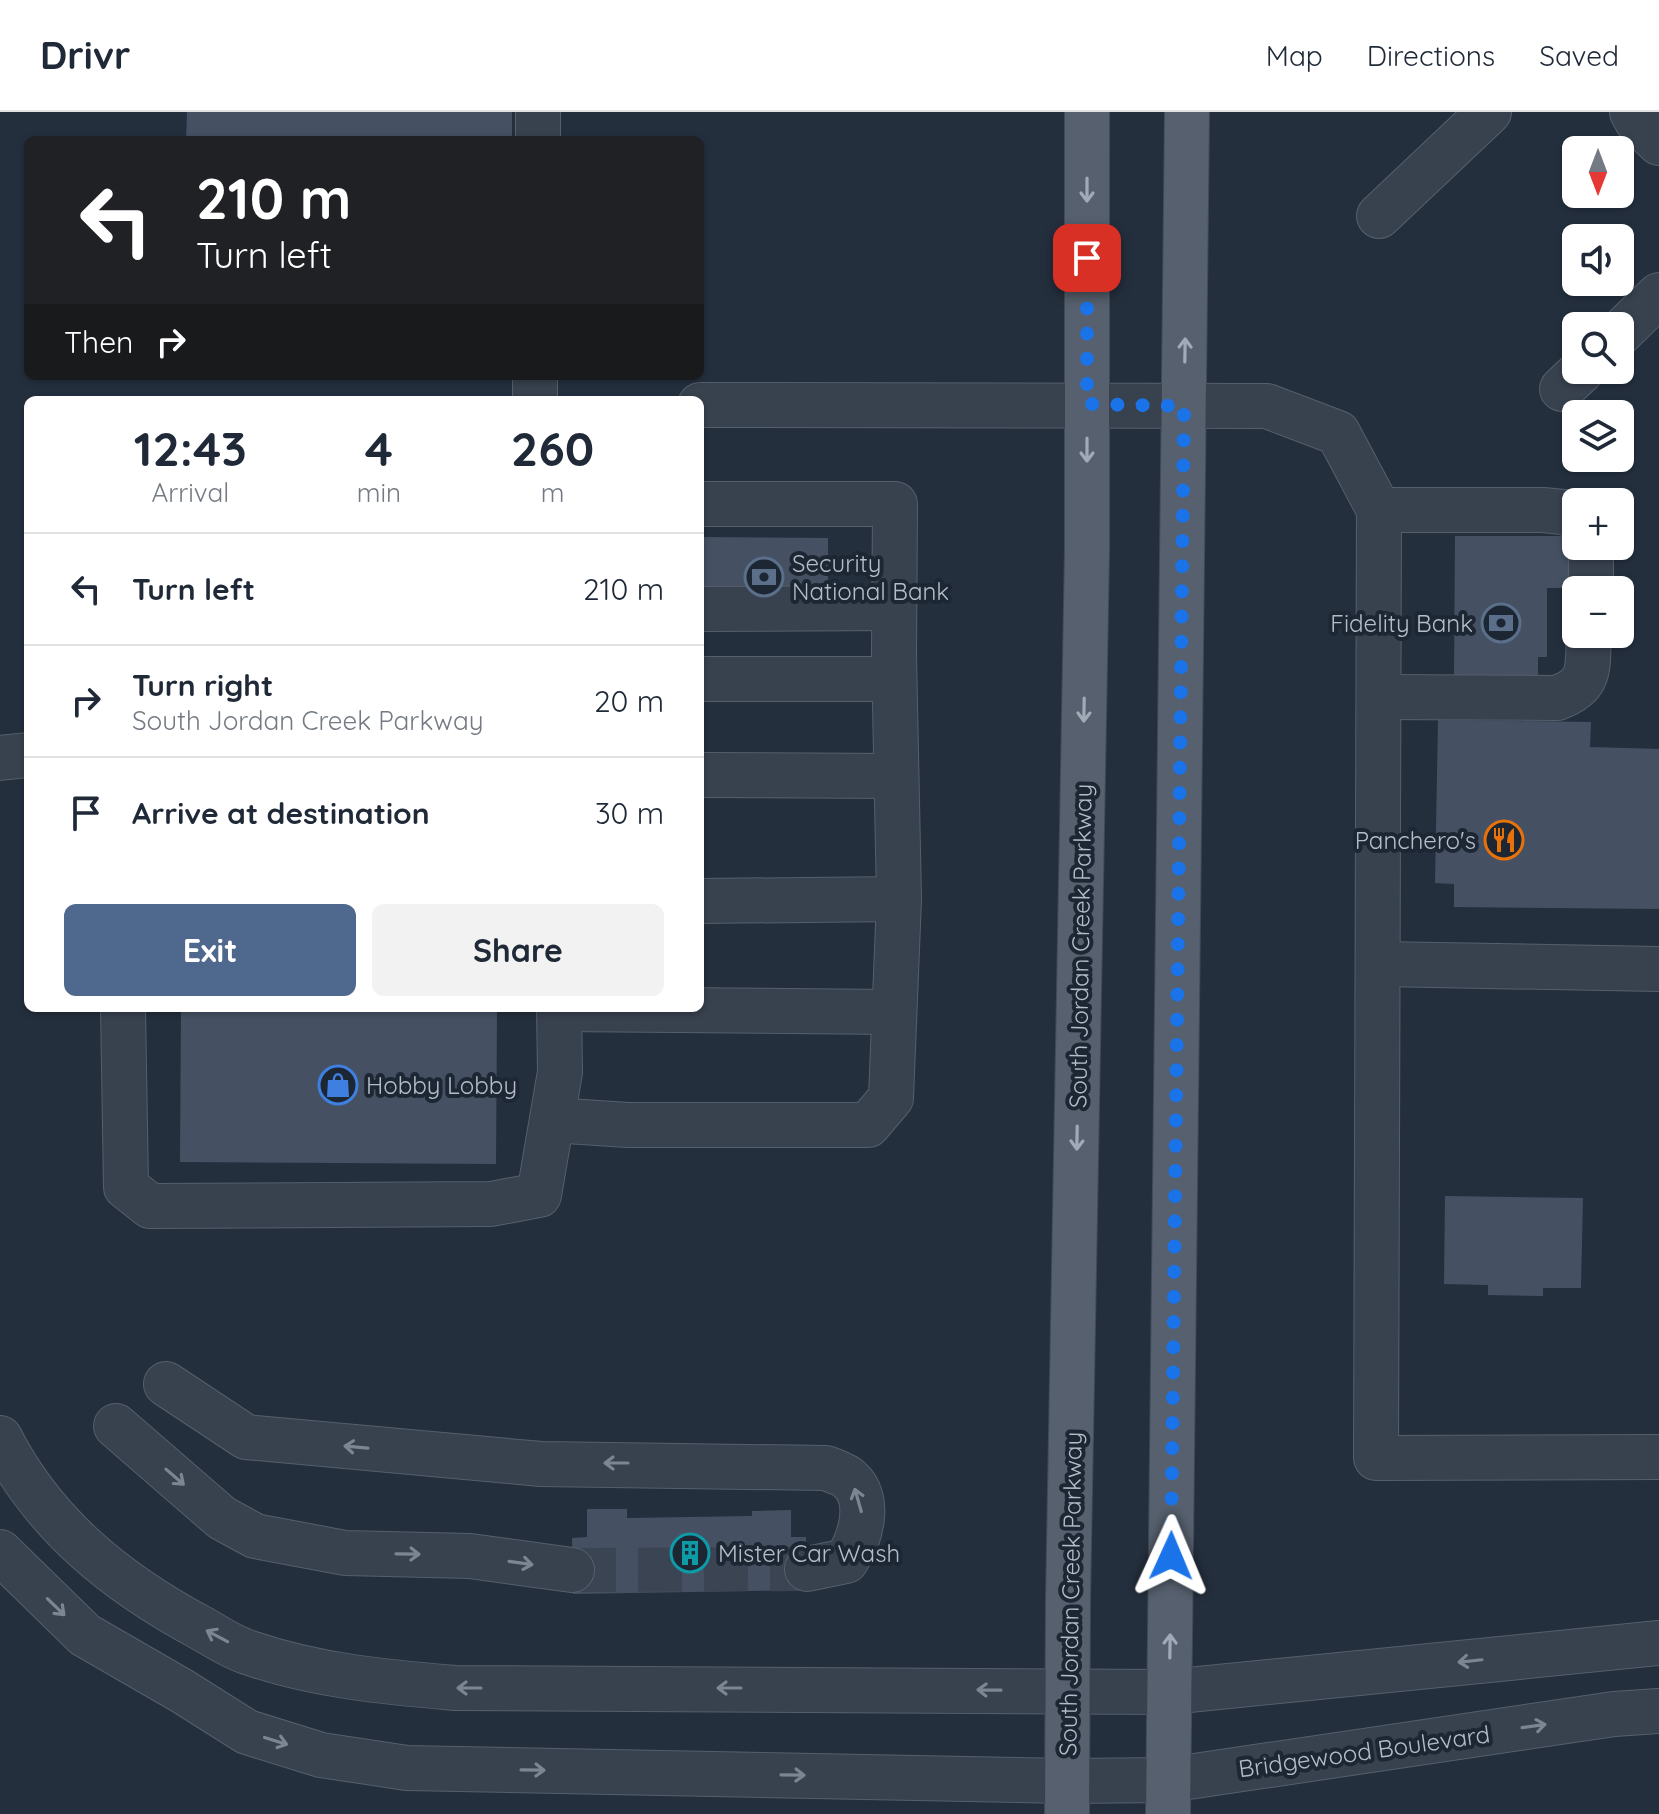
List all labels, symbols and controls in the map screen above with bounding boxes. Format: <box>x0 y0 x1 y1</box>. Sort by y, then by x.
text: Drivr <box>40 31 130 79</box>
text: Map <box>1266 38 1323 73</box>
text: Directions <box>1367 38 1495 73</box>
text: Saved <box>1539 38 1619 73</box>
north arrow <box>1562 136 1634 208</box>
map controls <box>1562 136 1634 648</box>
text: 210 m <box>196 163 351 233</box>
icon: left <box>64 168 168 272</box>
one-way arrow <box>1079 176 1095 203</box>
pin <box>1053 224 1121 292</box>
button: sound <box>1562 224 1634 296</box>
text: Turn left <box>196 232 332 277</box>
icon: arrive <box>1065 236 1109 280</box>
button: search <box>1562 312 1634 384</box>
icon: right <box>149 320 193 364</box>
text: Then <box>64 323 133 361</box>
one-way arrow <box>1177 337 1193 364</box>
button: layers <box>1562 400 1634 472</box>
text: 12:43 <box>134 418 247 478</box>
text: 4 <box>365 418 393 478</box>
text: 260 <box>511 418 594 478</box>
one-way arrow <box>1079 436 1095 463</box>
text: Arrival <box>151 476 229 509</box>
text: min <box>357 476 401 509</box>
text: m <box>541 476 564 509</box>
button: + <box>1562 488 1634 560</box>
place label: Security National Bank <box>792 548 949 606</box>
bank icon: Security National Bank <box>743 556 785 598</box>
icon: left <box>64 567 108 611</box>
text: Turn left <box>132 570 255 608</box>
text: 210 m <box>583 570 664 608</box>
button: − <box>1562 576 1634 648</box>
bank icon: Fidelity Bank <box>1480 602 1522 644</box>
place label: Fidelity Bank <box>1330 608 1473 638</box>
text: Turn right <box>132 666 273 704</box>
icon: right <box>64 679 108 723</box>
text: 20 m <box>594 682 664 720</box>
one-way arrow <box>1076 696 1092 723</box>
text: South Jordan Creek Parkway <box>132 704 483 737</box>
street label: South Jordan Creek Parkway <box>1062 784 1098 1108</box>
icon: arrive <box>64 791 108 835</box>
text: Arrive at destination <box>132 794 430 832</box>
text: 30 m <box>595 794 664 832</box>
restaurant icon: Panchero's <box>1483 819 1525 861</box>
place label: Panchero's <box>1355 825 1476 855</box>
button: Exit <box>64 904 356 996</box>
button: Share <box>372 904 664 996</box>
shop icon: Hobby Lobby <box>317 1064 359 1106</box>
place label: Hobby Lobby <box>366 1070 517 1100</box>
one-way arrow <box>1069 1124 1084 1151</box>
street label: South Jordan Creek Parkway <box>1052 1432 1088 1756</box>
one-way arrow <box>343 1439 370 1454</box>
one-way arrow <box>603 1455 630 1471</box>
one-way arrow <box>164 1468 184 1486</box>
one-way arrow <box>850 1488 864 1513</box>
position arrow <box>1129 1514 1213 1598</box>
building icon: Mister Car Wash <box>669 1532 711 1574</box>
place label: Mister Car Wash <box>718 1538 900 1568</box>
one-way arrow <box>394 1546 421 1562</box>
one-way arrow <box>508 1556 533 1571</box>
one-way arrow <box>46 1597 66 1616</box>
one-way arrow <box>206 1628 229 1644</box>
one-way arrow <box>1162 1633 1178 1660</box>
one-way arrow <box>1457 1654 1484 1669</box>
one-way arrow <box>456 1680 483 1696</box>
one-way arrow <box>716 1680 743 1696</box>
one-way arrow <box>976 1682 1003 1698</box>
street label: Bridgewood Boulevard <box>1236 1718 1492 1784</box>
one-way arrow <box>1521 1718 1546 1733</box>
one-way arrow <box>263 1735 288 1750</box>
one-way arrow <box>519 1763 546 1778</box>
one-way arrow <box>779 1768 806 1783</box>

